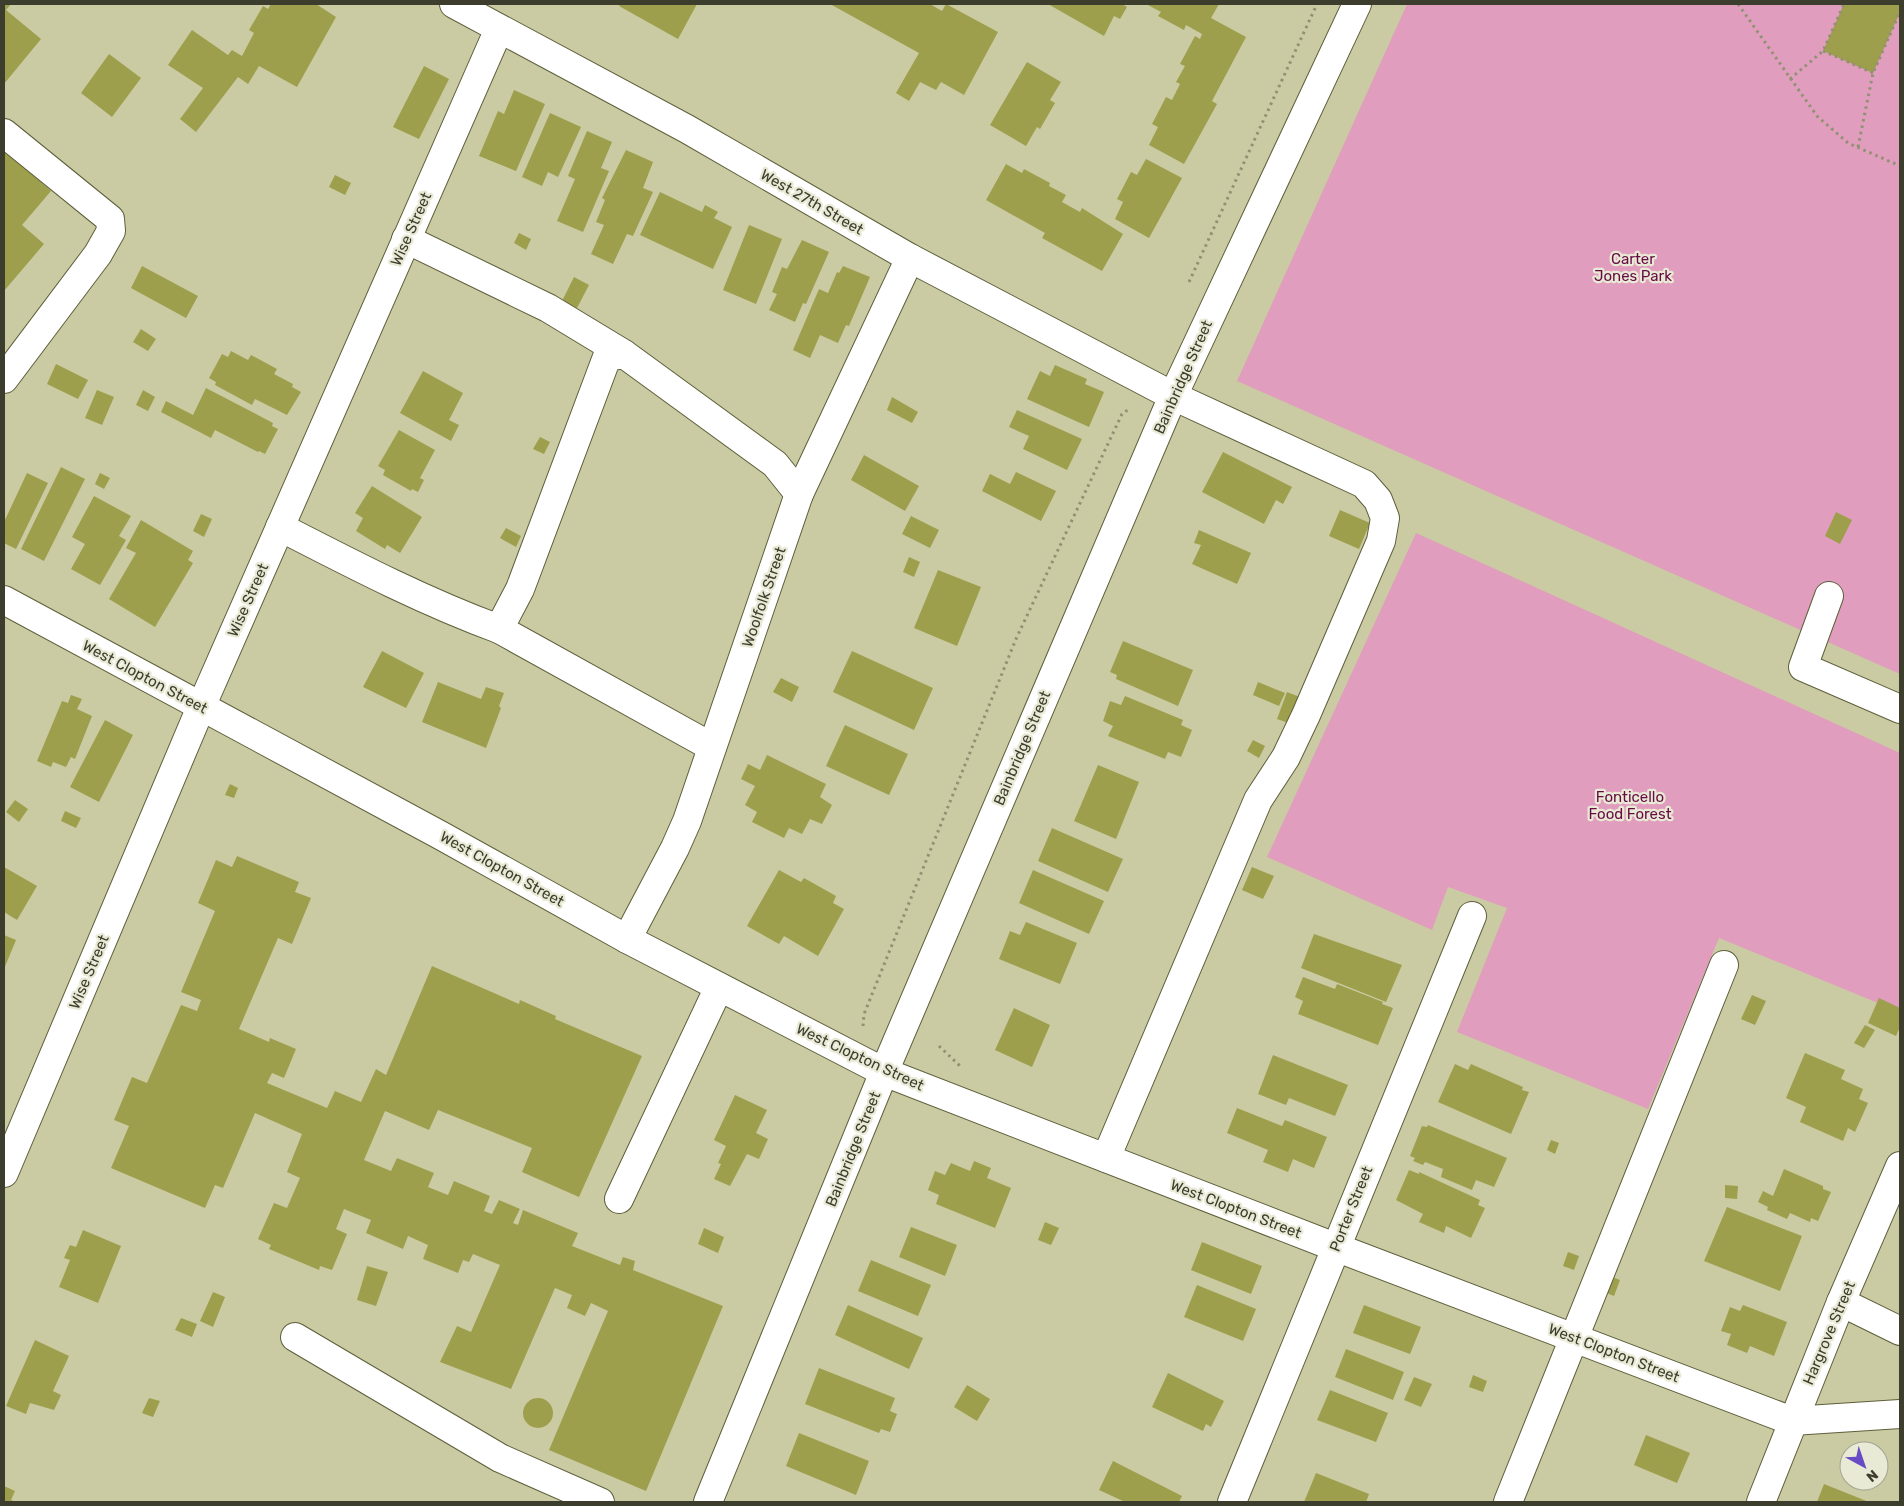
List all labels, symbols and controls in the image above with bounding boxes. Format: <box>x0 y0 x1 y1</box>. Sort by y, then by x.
street label: West 27th Street <box>757 165 867 239</box>
street label: Wise Street <box>387 189 435 269</box>
park label: Carter Jones Park <box>1594 250 1672 285</box>
street label: Bainbridge Street <box>1150 317 1216 437</box>
street label: Woolfolk Street <box>738 544 790 650</box>
street label: Wise Street <box>224 560 272 640</box>
street label: West Clopton Street <box>79 636 211 718</box>
street label: Bainbridge Street <box>990 688 1054 808</box>
park label: Fonticello Food Forest <box>1588 788 1672 823</box>
street label: West Clopton Street <box>437 827 567 911</box>
street label: Wise Street <box>65 932 113 1012</box>
street label: West Clopton Street <box>793 1019 927 1095</box>
street label: Bainbridge Street <box>822 1089 884 1209</box>
street label: Porter Street <box>1326 1164 1376 1254</box>
street label: West Clopton Street <box>1168 1176 1304 1242</box>
street label: Hargrove Street <box>1799 1278 1859 1388</box>
street label: West Clopton Street <box>1546 1320 1682 1386</box>
north arrow <box>1839 1441 1889 1491</box>
text: N <box>1863 1466 1881 1485</box>

